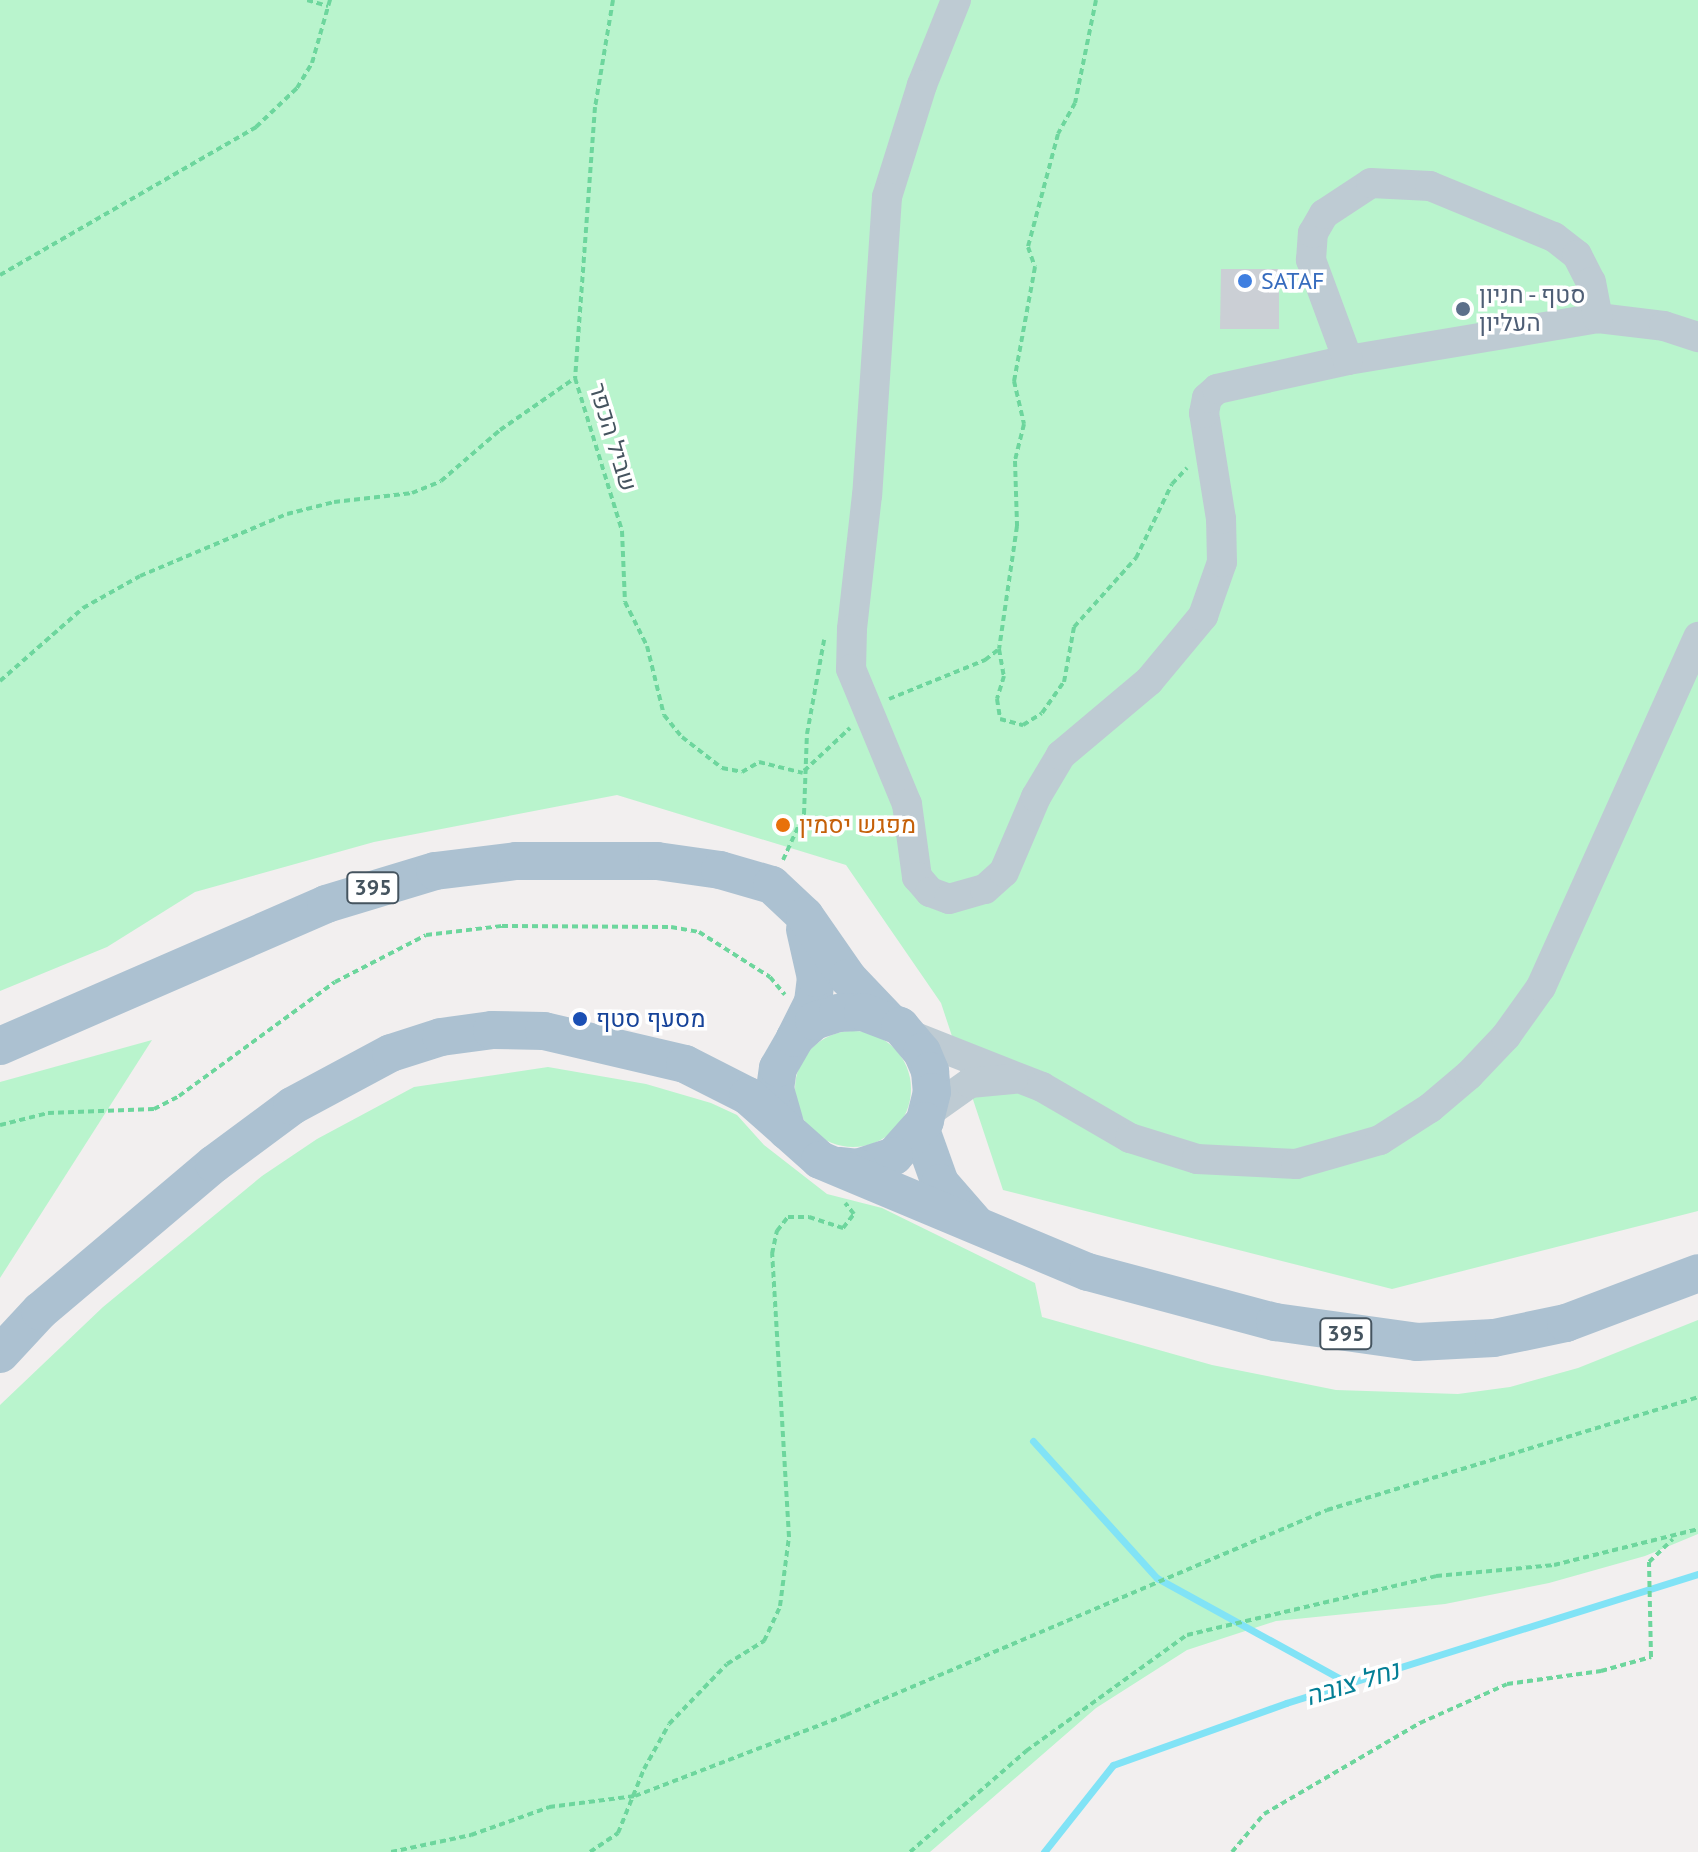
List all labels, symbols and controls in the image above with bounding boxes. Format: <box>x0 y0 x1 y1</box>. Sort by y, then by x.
place label: SATAF <box>1261 267 1324 295</box>
marker: SATAF <box>1236 272 1254 290</box>
place label: סטף - חניון העליון <box>1479 281 1589 337</box>
marker: סטף - חניון העליון <box>1454 300 1472 318</box>
street label: שביל הכפר <box>583 379 643 495</box>
place label: מפגש יסמין <box>799 811 916 839</box>
marker: מפגש יסמין <box>774 816 792 834</box>
road number: 395 <box>345 870 401 906</box>
place label: מסעף סטף <box>596 1005 705 1033</box>
marker: מסעף סטף <box>571 1010 589 1028</box>
road number: 395 <box>1318 1316 1374 1352</box>
water label: נחל צובה <box>1301 1654 1403 1712</box>

